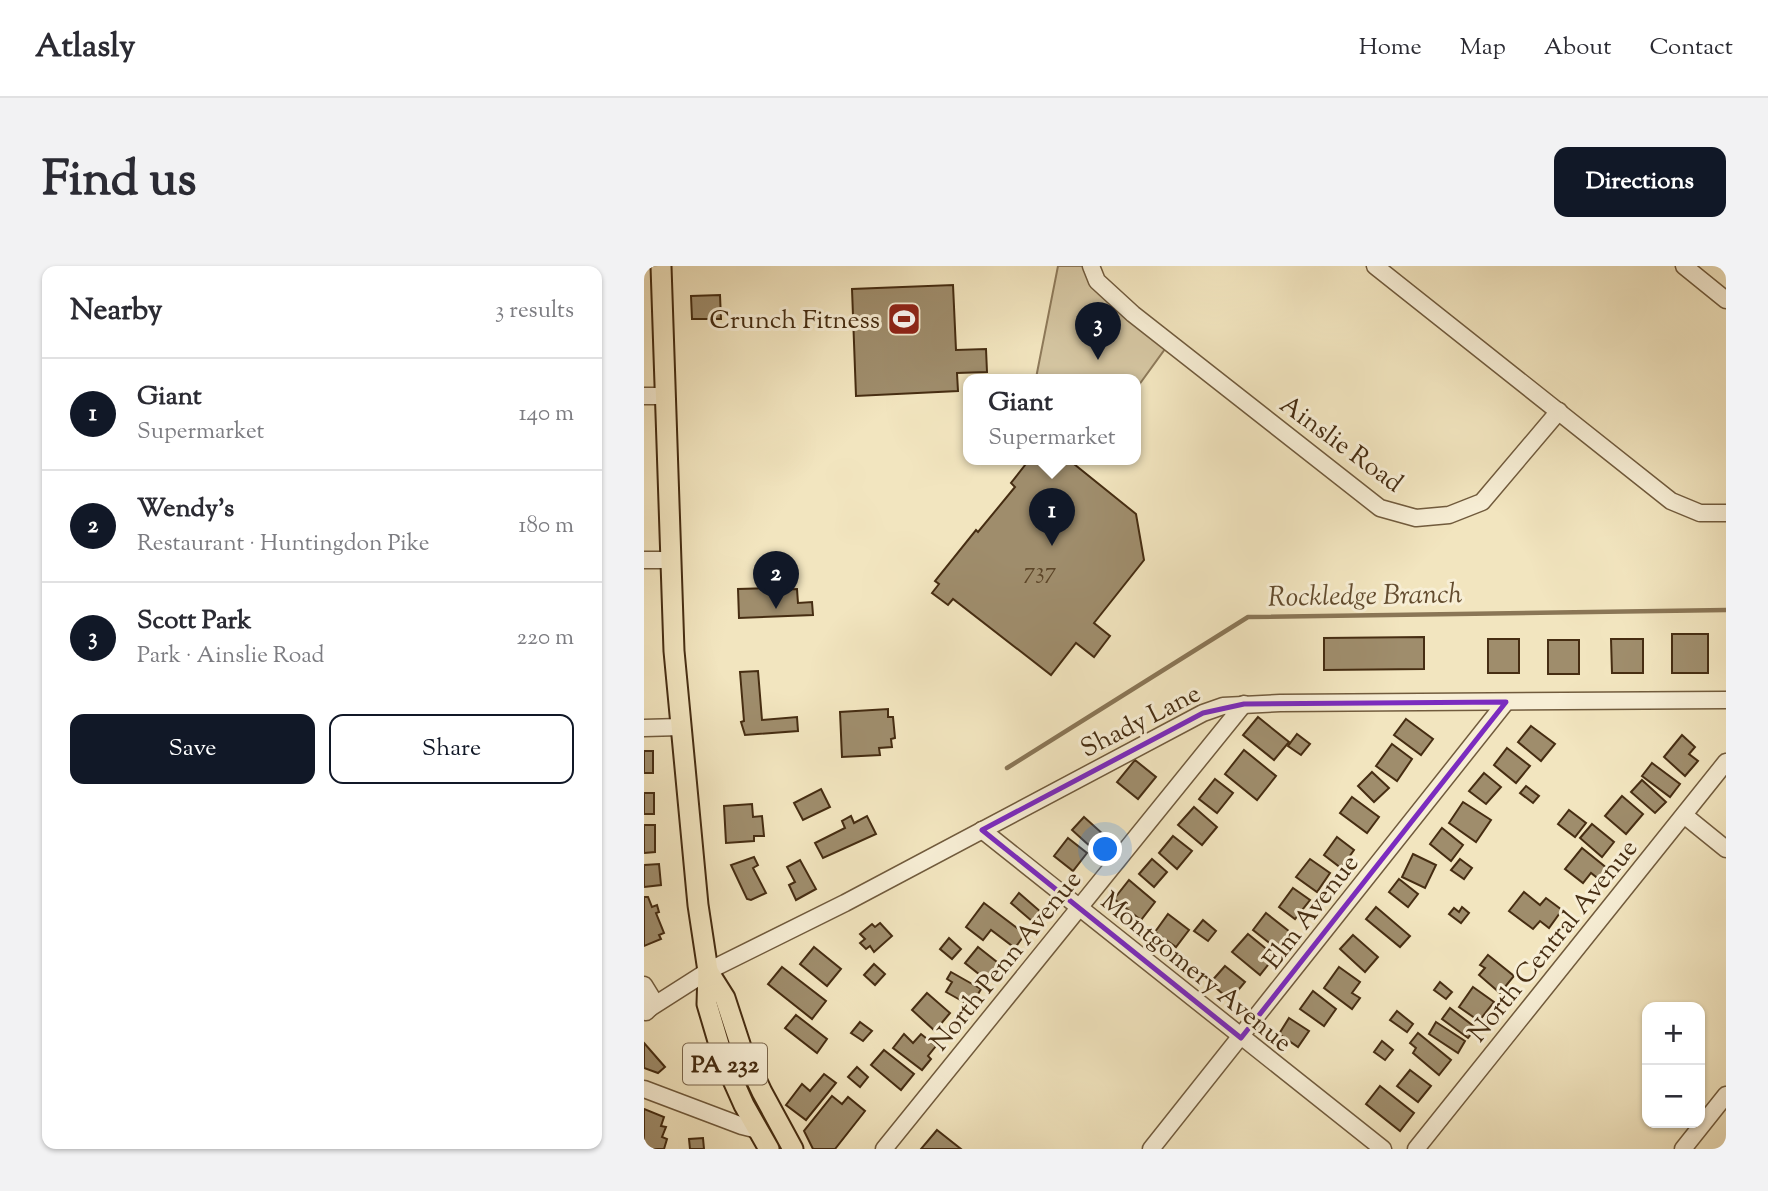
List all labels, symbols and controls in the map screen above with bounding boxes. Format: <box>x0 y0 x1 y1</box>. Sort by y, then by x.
text: Atlasly <box>35 24 135 72</box>
text: Home <box>1359 31 1422 65</box>
text: Map <box>1460 31 1506 65</box>
text: About <box>1544 31 1611 65</box>
text: Contact <box>1649 31 1733 65</box>
text: Find us <box>42 147 196 217</box>
button: Directions <box>1554 147 1726 217</box>
text: Nearby <box>70 290 162 333</box>
text: 3 results <box>495 295 574 328</box>
sports icon: Crunch Fitness <box>885 300 923 338</box>
pin: 3 <box>1075 302 1121 360</box>
place label: Crunch Fitness <box>709 303 880 340</box>
popup <box>963 374 1141 465</box>
text: Giant <box>137 379 202 416</box>
text: Giant <box>988 385 1053 422</box>
street label: Ainslie Road <box>1271 388 1410 503</box>
text: 1 <box>89 398 97 431</box>
text: 140 m <box>519 398 574 431</box>
text: Supermarket <box>137 416 264 449</box>
text: Supermarket <box>988 422 1116 455</box>
pin: 1 <box>1029 488 1075 546</box>
text: Wendy's <box>137 491 234 528</box>
text: 2 <box>88 510 98 543</box>
text: 180 m <box>519 510 574 543</box>
text: Restaurant · Huntingdon Pike <box>137 528 430 561</box>
pin: 2 <box>753 551 799 609</box>
house number: 737 <box>1024 556 1057 589</box>
water label: Rockledge Branch <box>1268 575 1463 619</box>
text: Scott Park <box>137 603 251 640</box>
text: 3 <box>88 622 98 655</box>
text: 220 m <box>516 622 574 655</box>
text: Park · Ainslie Road <box>137 640 325 673</box>
street label: Shady Lane <box>1075 676 1208 768</box>
button: Save <box>70 714 315 784</box>
button: Share <box>329 714 574 784</box>
your location <box>1088 832 1122 866</box>
street label: North Central Avenue <box>1460 832 1648 1051</box>
street label: Elm Avenue <box>1255 847 1369 978</box>
street label: North Penn Avenue <box>922 863 1091 1060</box>
street label: Montgomery Avenue <box>1092 884 1299 1062</box>
map controls <box>1642 1002 1705 1128</box>
button: + <box>1642 1002 1705 1065</box>
road number: PA 232 <box>683 1044 767 1084</box>
button: − <box>1642 1065 1705 1128</box>

